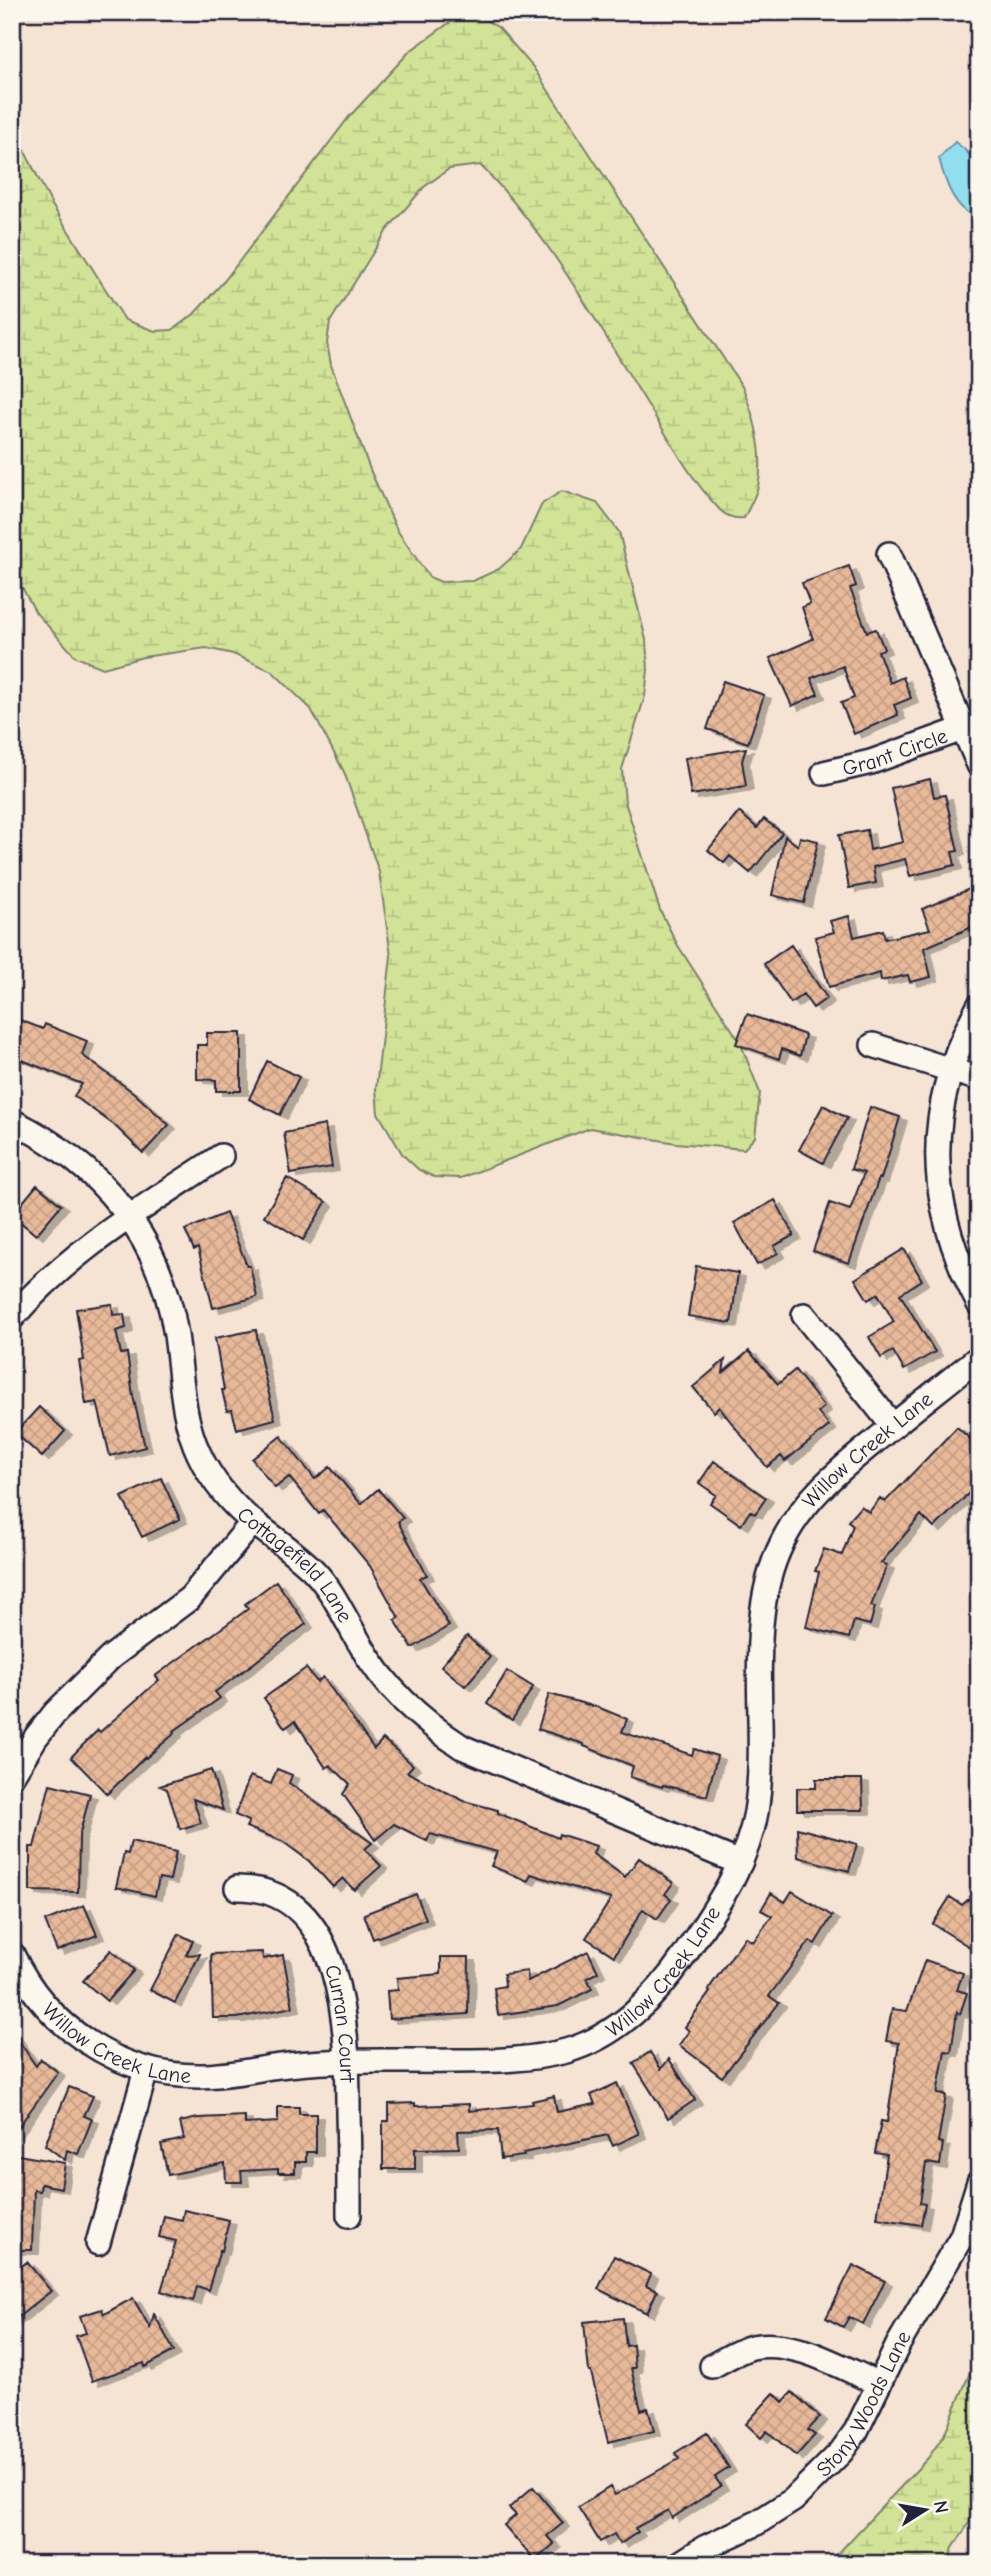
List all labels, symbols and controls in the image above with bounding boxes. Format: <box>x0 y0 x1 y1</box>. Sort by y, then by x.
street label: Grant Circle <box>840 723 951 780</box>
street label: Willow Creek Lane <box>797 1387 937 1513</box>
street label: Cottagefield Lane <box>232 1502 358 1626</box>
street label: Willow Creek Lane <box>601 1902 725 2042</box>
street label: Curran Court <box>320 1962 360 2084</box>
street label: Willow Creek Lane <box>37 1998 192 2088</box>
street label: Stony Woods Lane <box>811 2326 916 2482</box>
north arrow <box>890 2474 960 2544</box>
text: N <box>929 2499 953 2515</box>

